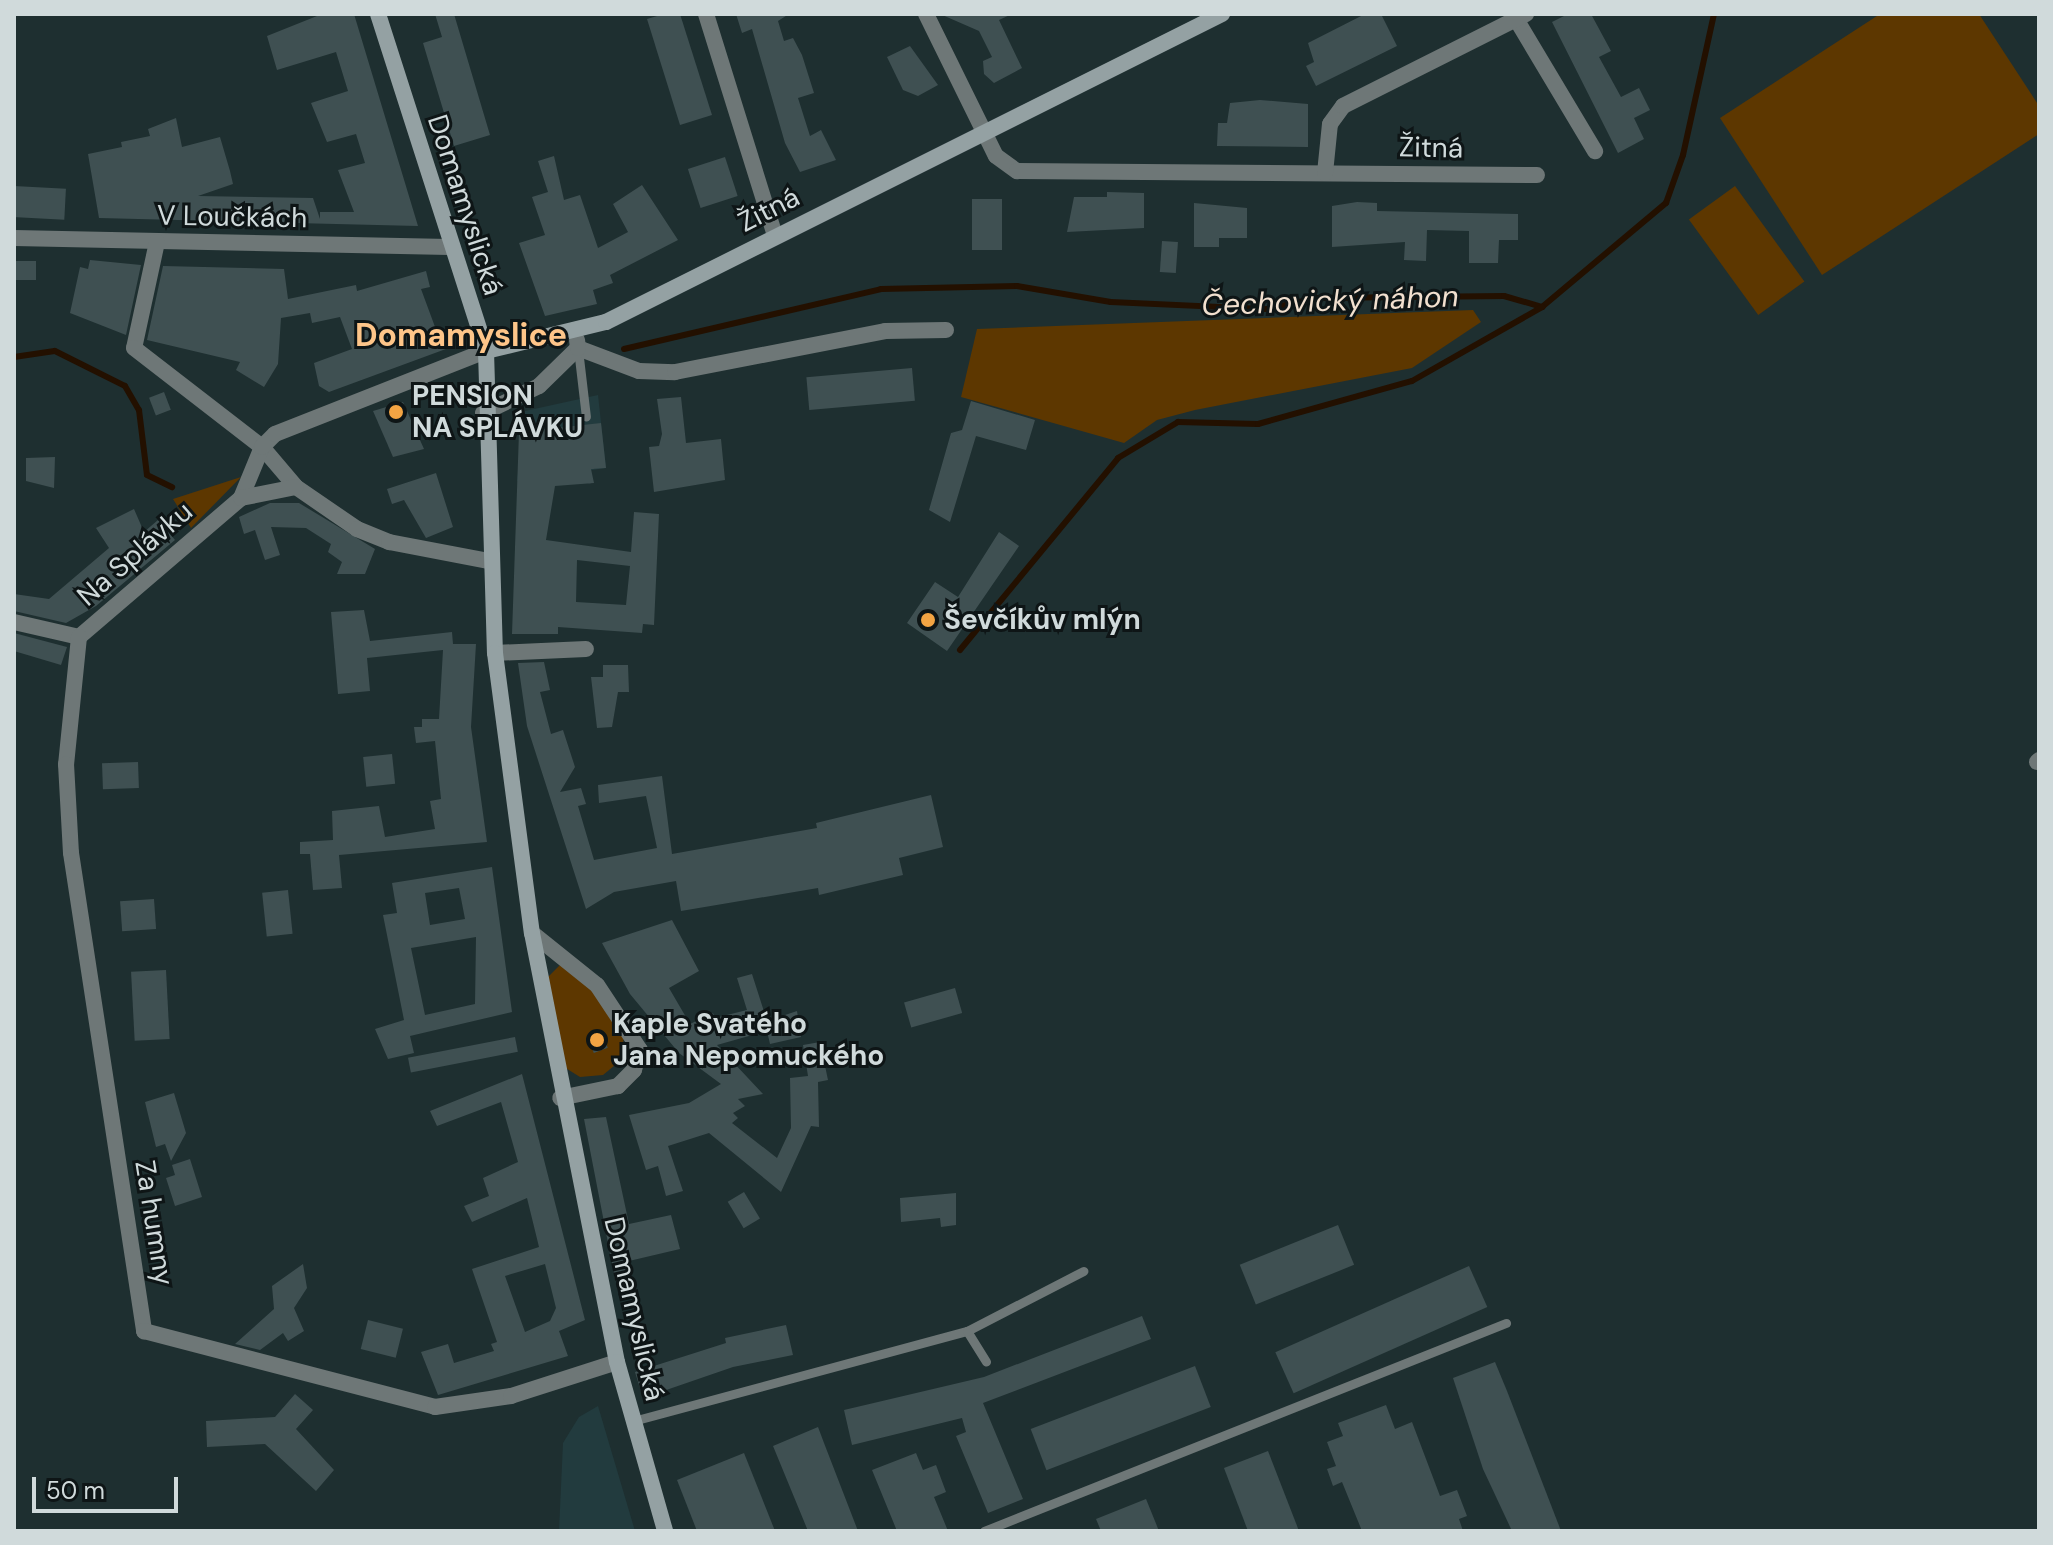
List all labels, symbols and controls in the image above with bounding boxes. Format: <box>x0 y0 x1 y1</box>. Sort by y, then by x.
street label: Domamyslická <box>420 111 510 299</box>
street label: Žitná <box>1399 131 1463 165</box>
street label: Žitná <box>733 180 805 240</box>
street label: V Loučkách <box>157 199 307 235</box>
water label: Čechovický náhon <box>1201 279 1459 323</box>
district label: Domamyslice <box>355 316 567 354</box>
place label: PENSION NA SPLÁVKU <box>412 379 583 445</box>
marker: PENSION NA SPLÁVKU <box>387 403 405 421</box>
street label: Na Splávku <box>71 495 199 613</box>
place label: Ševčíkův mlýn <box>944 603 1141 637</box>
marker: Ševčíkův mlýn <box>919 611 937 629</box>
place label: Kaple Svatého Jana Nepomuckého <box>613 1007 884 1073</box>
marker: Kaple Svatého Jana Nepomuckého <box>588 1031 606 1049</box>
street label: Za humny <box>128 1158 180 1288</box>
street label: Domamyslická <box>597 1214 671 1404</box>
scale bar <box>36 1461 182 1511</box>
text: 50 m <box>46 1475 105 1506</box>

